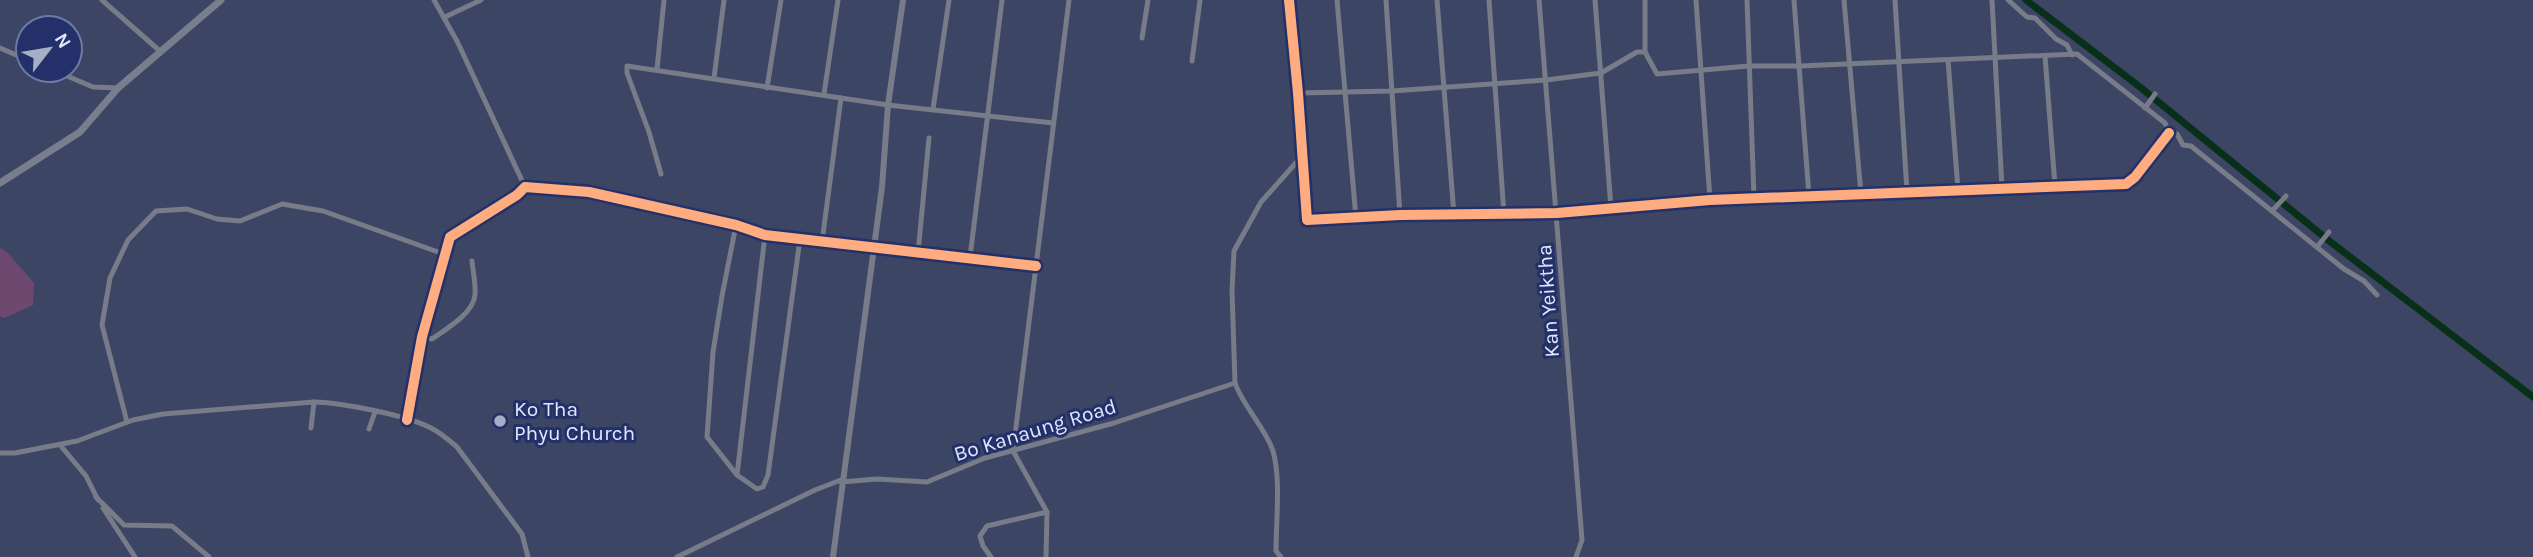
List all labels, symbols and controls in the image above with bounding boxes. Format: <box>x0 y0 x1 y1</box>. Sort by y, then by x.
north arrow <box>14 14 84 84</box>
text: N <box>50 29 76 52</box>
street label: Kan Yeiktha <box>1532 244 1564 358</box>
street label: Bo Kanaung Road <box>951 394 1119 466</box>
place label: Ko Tha Phyu Church <box>514 397 635 445</box>
marker: Ko Tha Phyu Church <box>492 413 508 429</box>

